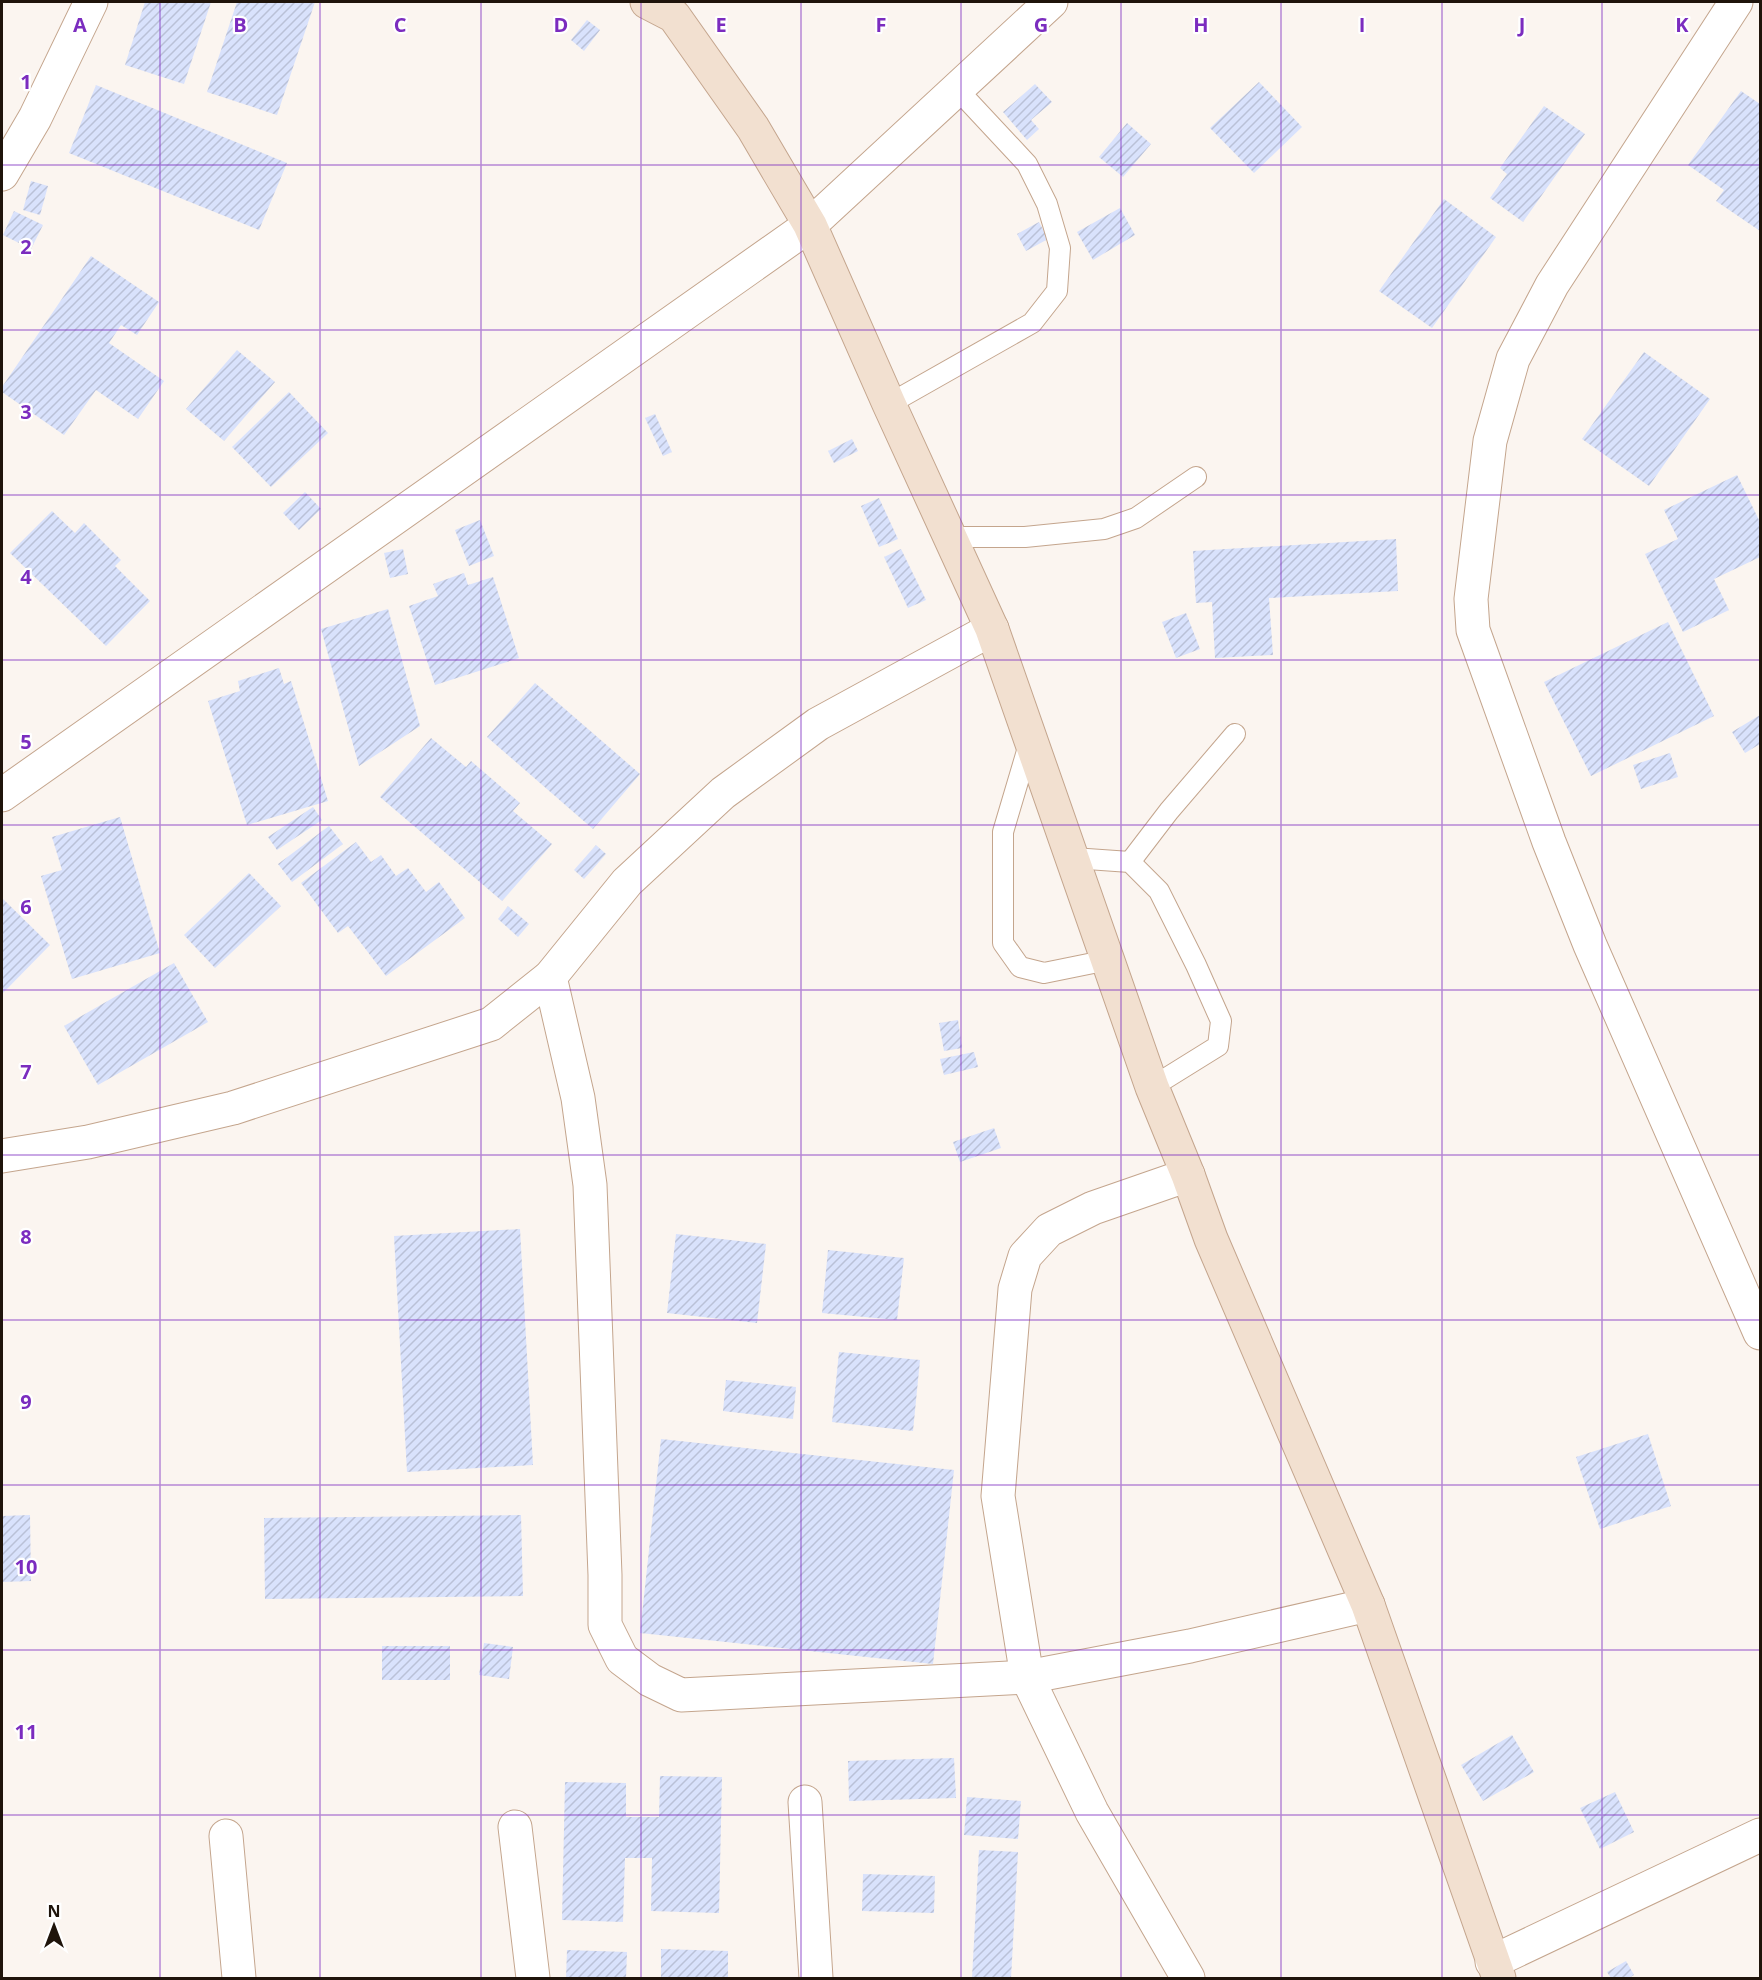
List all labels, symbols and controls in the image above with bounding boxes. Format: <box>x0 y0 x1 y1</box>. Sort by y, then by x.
text: A <box>73 11 87 38</box>
text: B <box>233 11 247 38</box>
text: C <box>394 11 407 38</box>
text: D <box>554 11 568 38</box>
text: E <box>715 11 727 38</box>
text: F <box>876 11 886 38</box>
text: G <box>1034 11 1048 38</box>
text: H <box>1193 11 1209 38</box>
text: I <box>1359 11 1365 38</box>
text: J <box>1517 11 1525 38</box>
text: K <box>1675 11 1689 38</box>
text: 1 <box>20 68 32 95</box>
text: 2 <box>20 233 32 260</box>
text: 3 <box>20 398 32 425</box>
text: 4 <box>20 563 32 590</box>
text: 5 <box>20 728 32 755</box>
text: 6 <box>20 893 32 920</box>
text: 7 <box>20 1058 32 1085</box>
text: 8 <box>20 1223 32 1250</box>
text: 9 <box>20 1388 32 1415</box>
text: 10 <box>15 1553 37 1580</box>
text: 11 <box>15 1718 37 1745</box>
north arrow <box>24 1896 84 1956</box>
text: N <box>47 1900 61 1922</box>

